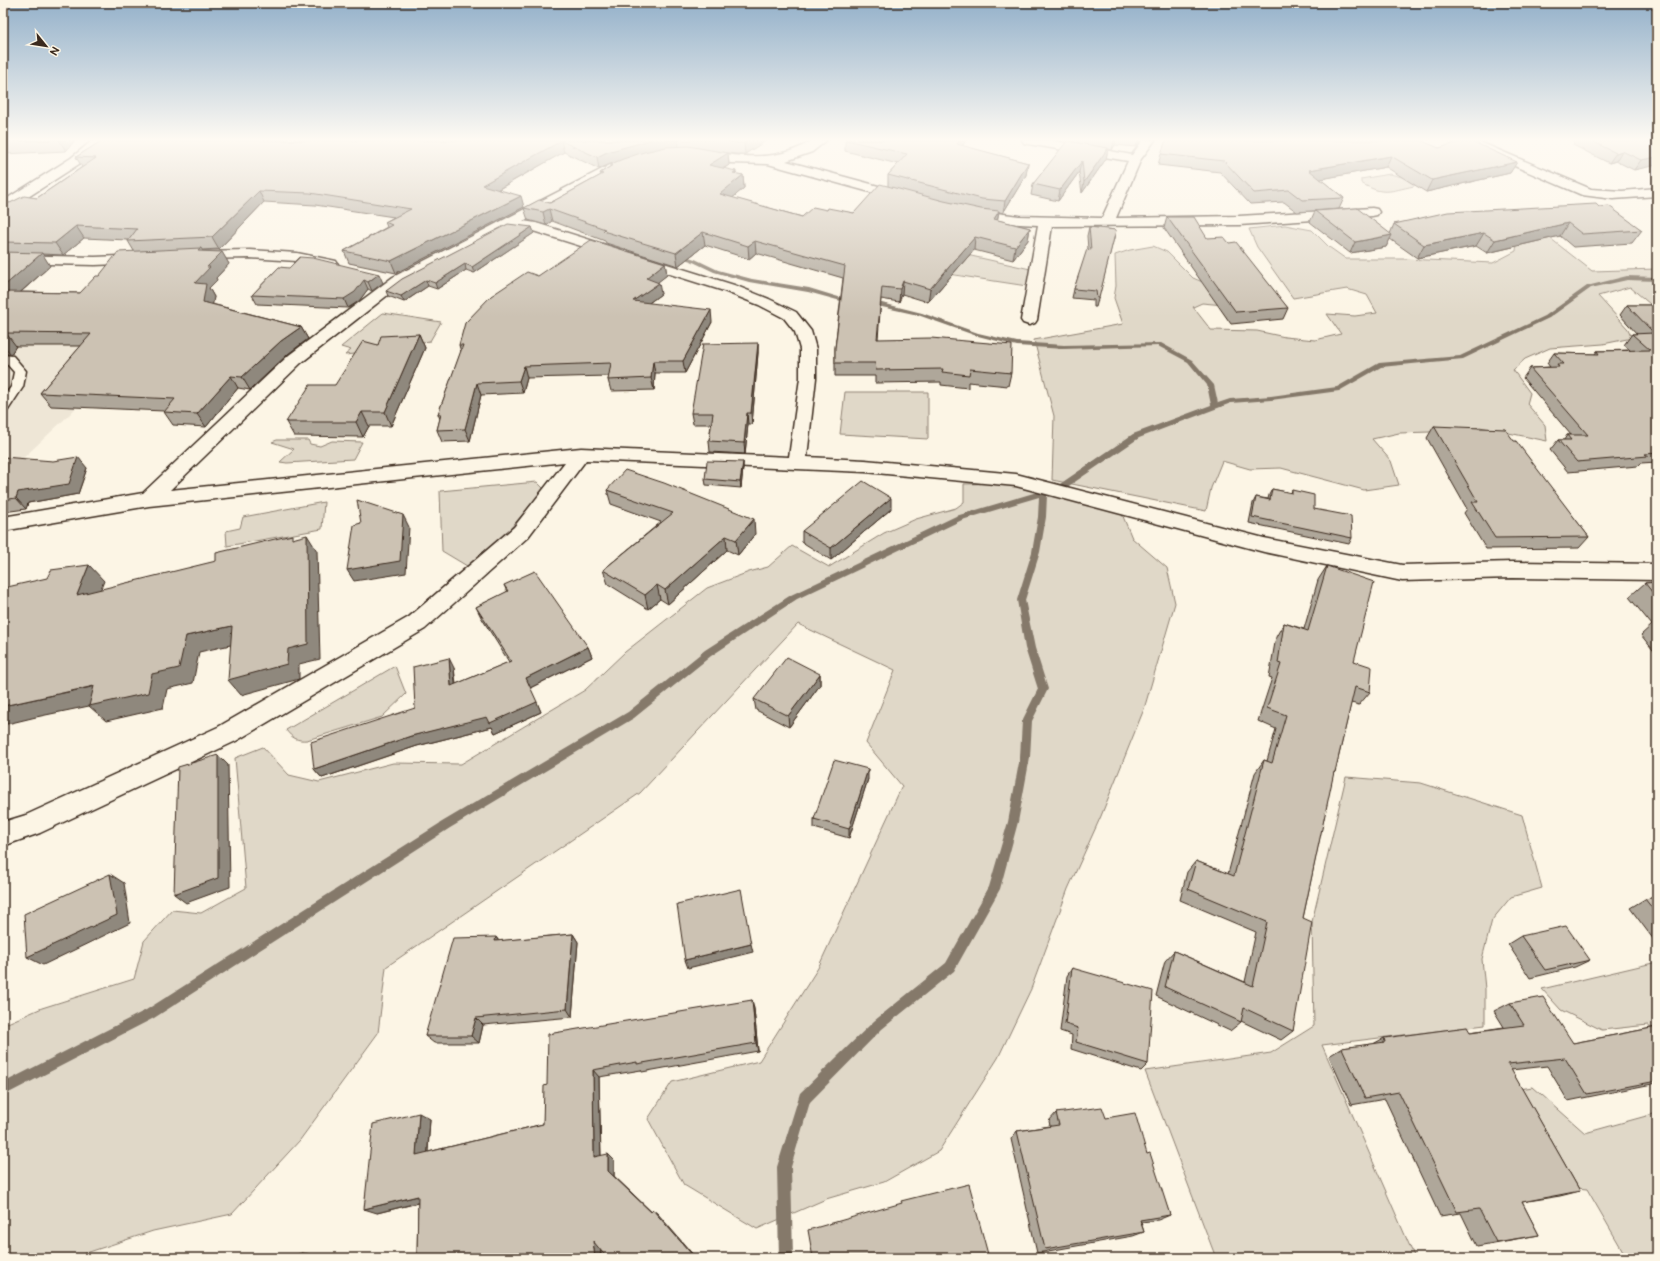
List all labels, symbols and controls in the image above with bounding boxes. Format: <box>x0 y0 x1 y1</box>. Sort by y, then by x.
north arrow <box>26 26 66 66</box>
text: N <box>47 44 62 58</box>

